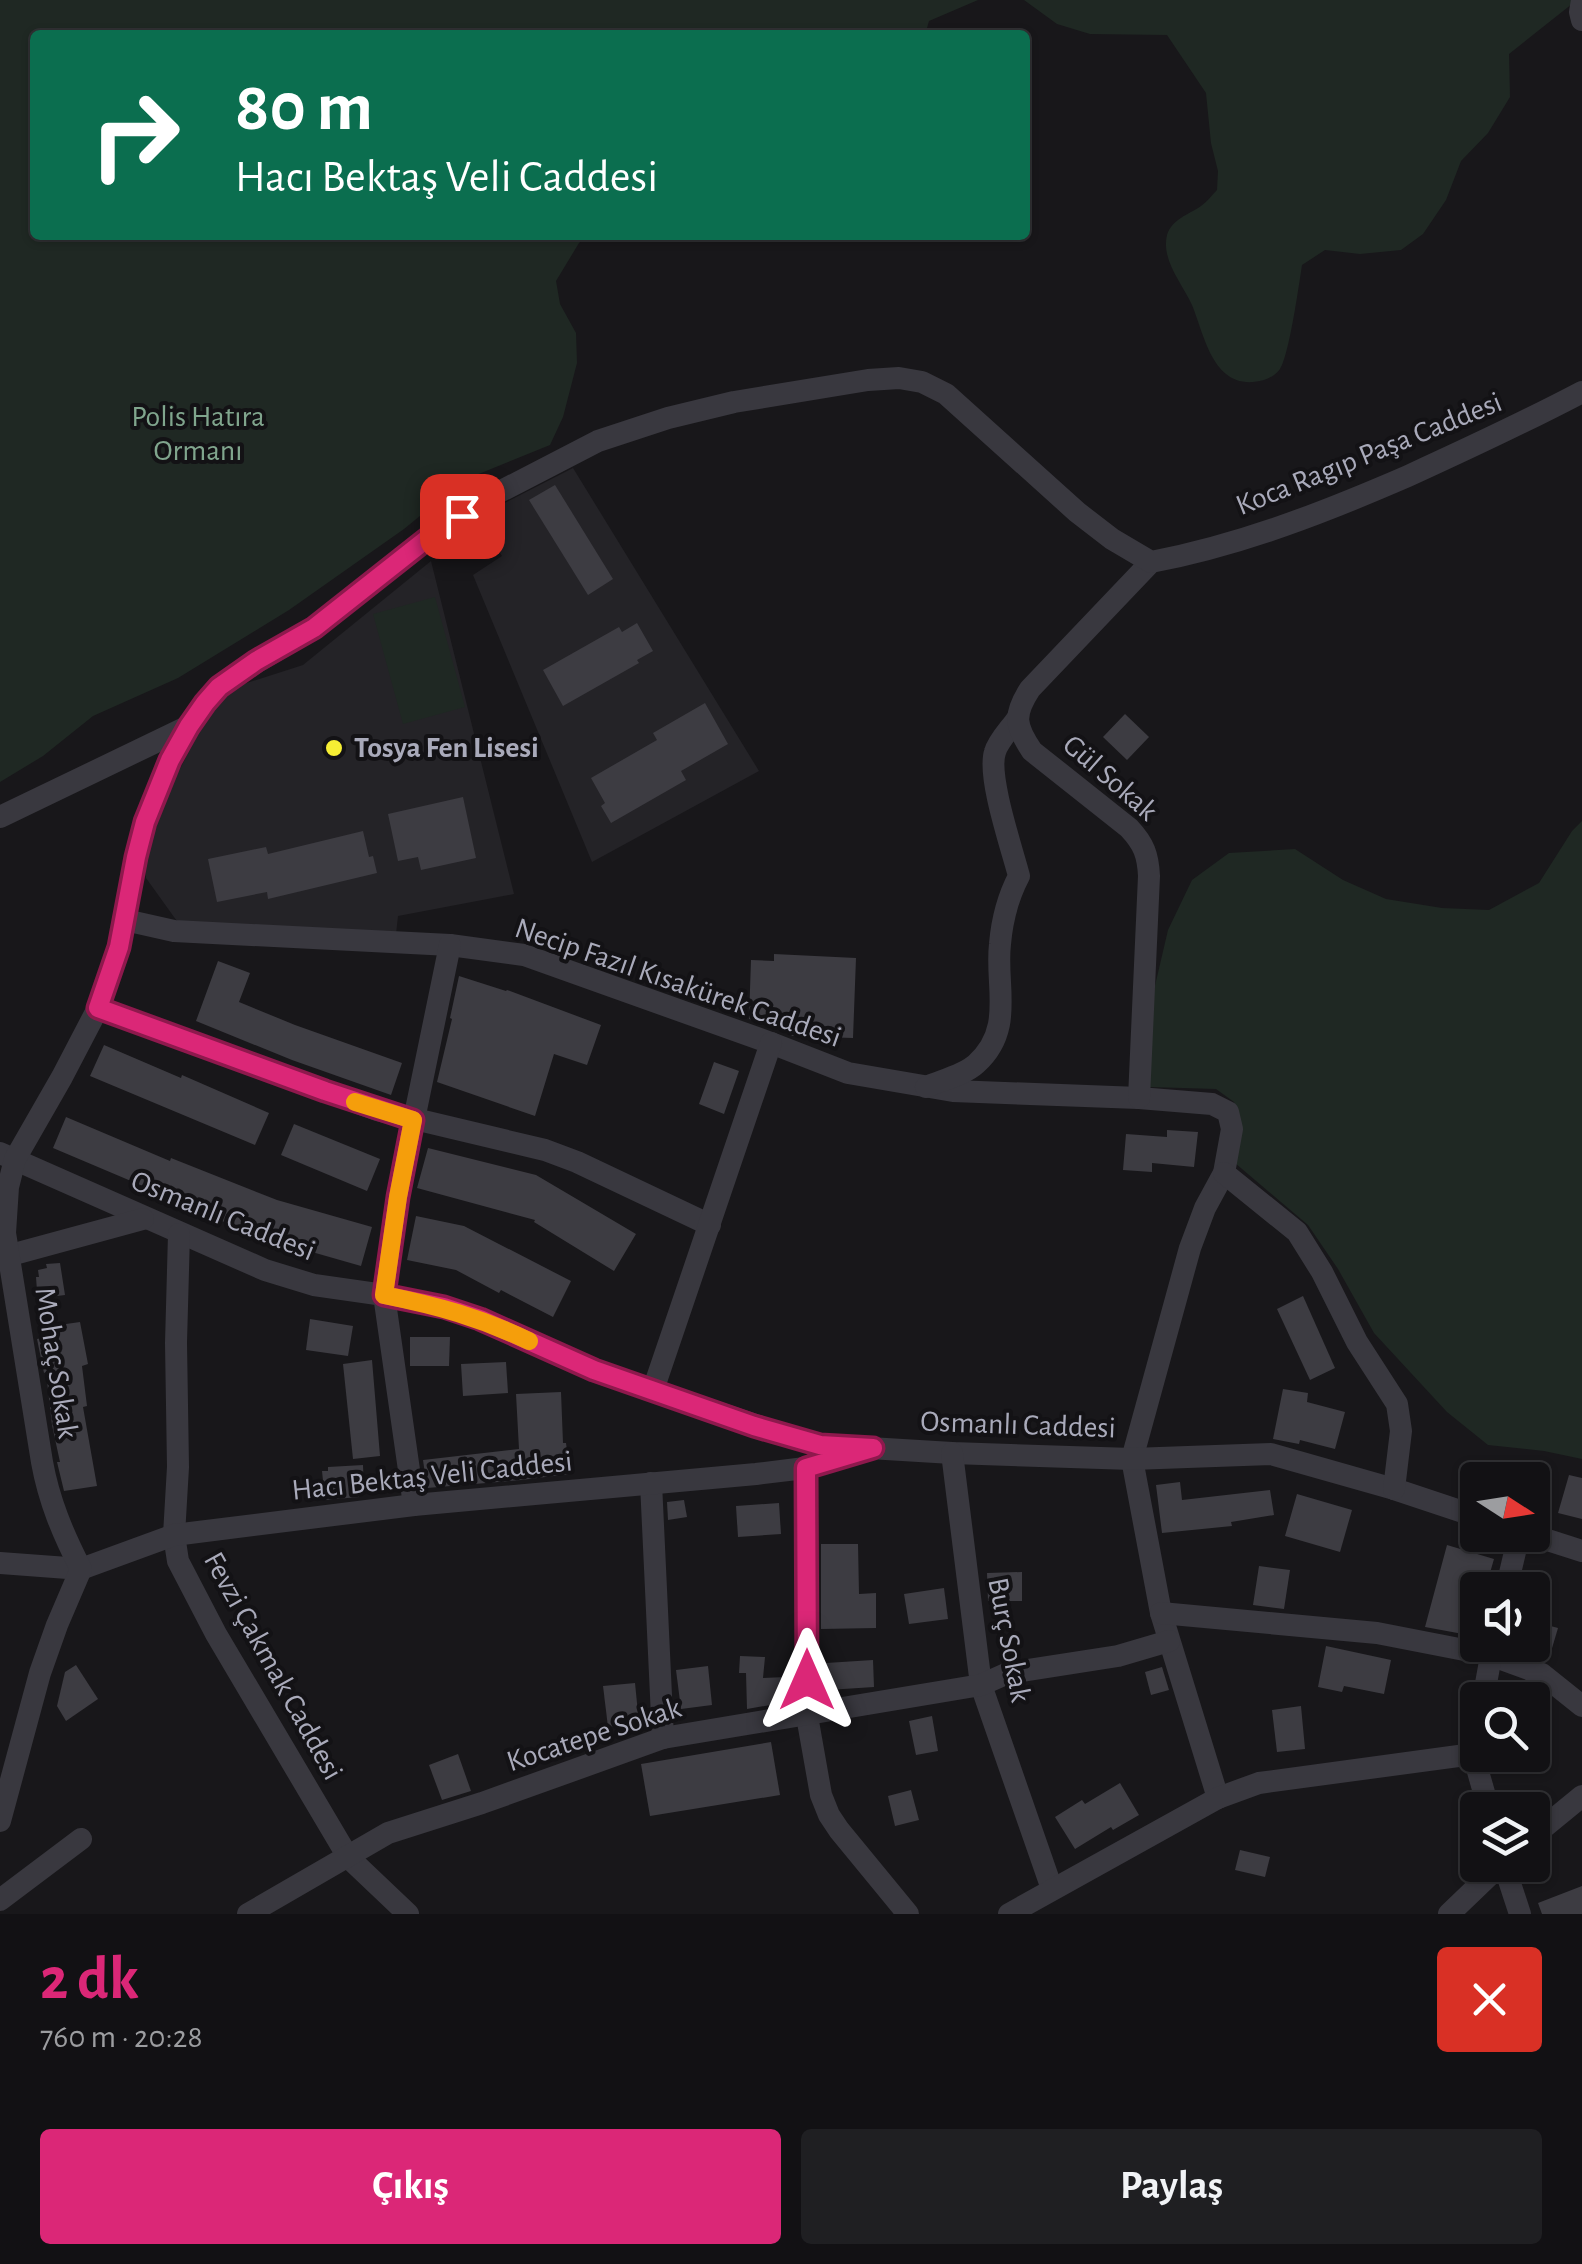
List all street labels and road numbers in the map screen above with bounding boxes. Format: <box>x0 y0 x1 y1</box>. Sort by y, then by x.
street label: Koca Ragıp Paşa Caddesi <box>1232 387 1506 521</box>
street label: Gül Sokak <box>1057 729 1163 827</box>
street label: Necip Fazıl Kısakürek Caddesi <box>511 913 845 1053</box>
street label: Osmanlı Caddesi <box>127 1165 319 1267</box>
street label: Mohaç Sokak <box>29 1285 83 1441</box>
street label: Osmanlı Caddesi <box>920 1407 1116 1443</box>
street label: Hacı Bektaş Veli Caddesi <box>290 1446 574 1506</box>
street label: Fevzi Çakmak Caddesi <box>198 1547 348 1785</box>
street label: Burç Sokak <box>982 1575 1036 1705</box>
street label: Kocatepe Sokak <box>503 1693 685 1777</box>

